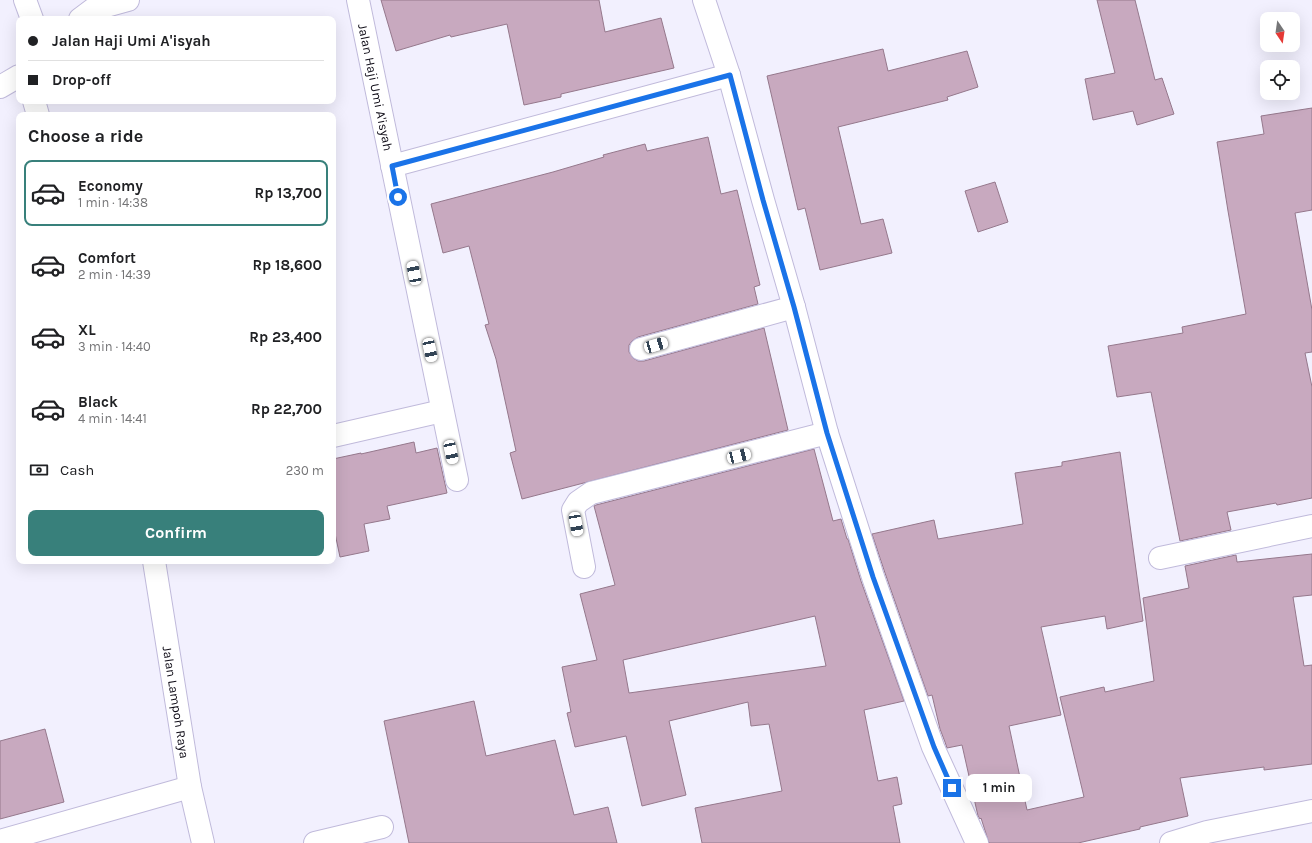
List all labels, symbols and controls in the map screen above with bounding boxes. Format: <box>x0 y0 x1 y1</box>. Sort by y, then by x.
north arrow <box>1260 12 1300 52</box>
map controls <box>1260 12 1300 100</box>
street label: Jalan Haji Umi A'isyah <box>355 22 396 152</box>
text: Jalan Haji Umi A'isyah <box>52 32 211 50</box>
button: locate <box>1260 60 1300 100</box>
text: Drop-off <box>52 71 111 89</box>
text: Choose a ride <box>28 125 143 147</box>
icon: car <box>30 175 66 211</box>
text: Economy <box>78 177 143 195</box>
text: Rp 13,700 <box>254 184 322 202</box>
route start <box>389 188 407 206</box>
text: 1 min · 14:38 <box>78 195 148 210</box>
icon: car <box>30 247 66 283</box>
text: Comfort <box>78 249 136 267</box>
text: Rp 18,600 <box>252 256 322 274</box>
car <box>406 260 422 286</box>
text: 2 min · 14:39 <box>78 267 151 282</box>
icon: car <box>30 319 66 355</box>
text: XL <box>78 321 96 339</box>
text: Rp 23,400 <box>249 328 322 346</box>
car <box>643 336 669 354</box>
car <box>422 337 438 363</box>
text: 3 min · 14:40 <box>78 339 151 354</box>
icon: car <box>30 391 66 427</box>
text: Black <box>78 393 118 411</box>
text: Rp 22,700 <box>251 400 322 418</box>
text: 4 min · 14:41 <box>78 411 147 426</box>
car <box>443 439 459 465</box>
car <box>726 447 752 465</box>
icon: cash <box>28 459 50 481</box>
text: Cash <box>60 461 94 479</box>
text: 230 m <box>286 463 324 478</box>
button: Confirm <box>28 510 324 556</box>
car <box>568 511 584 537</box>
street label: Jalan Lampoh Raya <box>160 645 192 760</box>
callout: 1 min <box>966 774 1032 802</box>
route end <box>943 779 961 797</box>
text: 1 min <box>983 780 1015 795</box>

